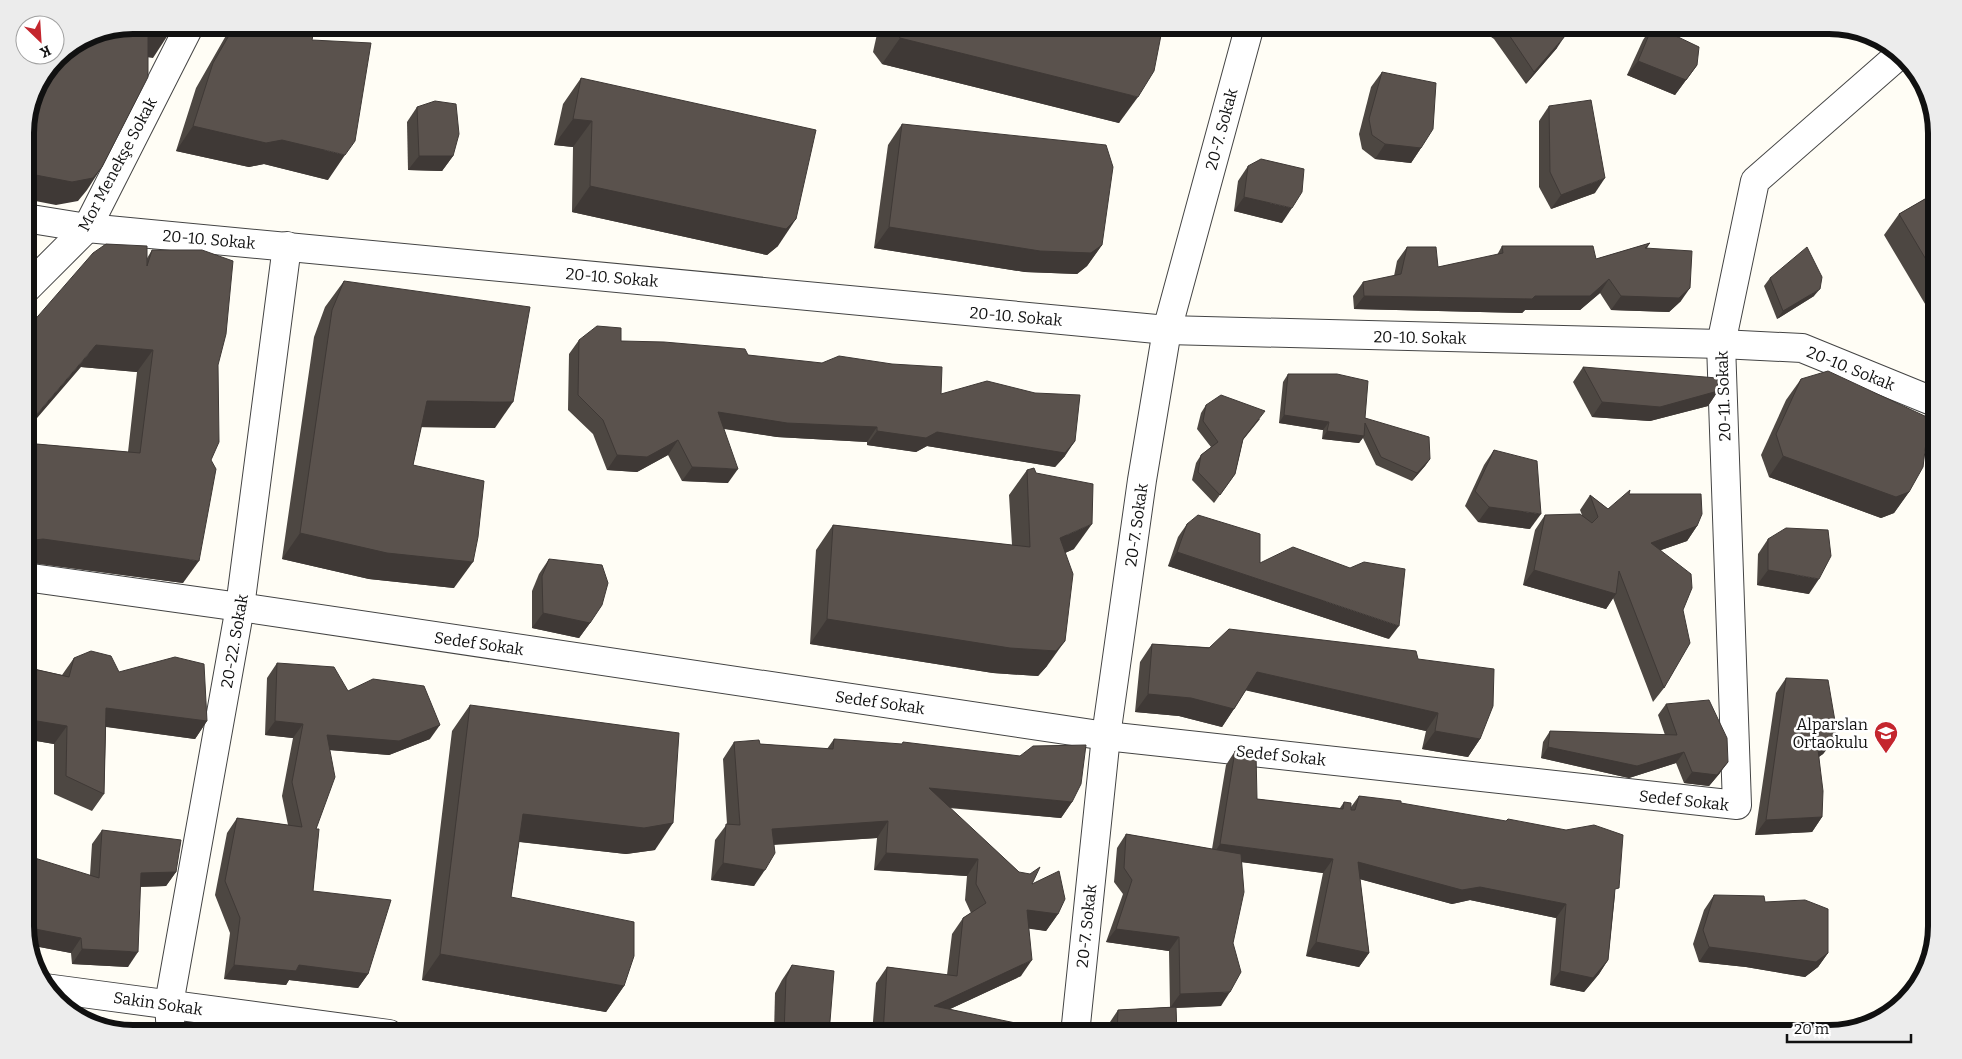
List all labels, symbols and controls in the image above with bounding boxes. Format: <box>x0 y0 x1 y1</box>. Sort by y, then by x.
north arrow <box>15 15 65 65</box>
text: K <box>37 41 53 61</box>
street label: 20-7. Sokak <box>1201 86 1241 172</box>
street label: Mor Menekşe Sokak <box>74 94 161 234</box>
street label: 20-10. Sokak <box>162 226 256 253</box>
street label: 20-10. Sokak <box>565 264 659 291</box>
street label: 20-10. Sokak <box>969 303 1063 330</box>
street label: 20-10. Sokak <box>1373 327 1467 348</box>
street label: 20-10. Sokak <box>1804 342 1897 395</box>
street label: 20-11. Sokak <box>1712 351 1735 441</box>
street label: 20-7. Sokak <box>1121 482 1152 568</box>
street label: 20-22. Sokak <box>217 593 252 690</box>
street label: Sedef Sokak <box>433 628 525 659</box>
street label: Sedef Sokak <box>834 687 926 718</box>
place label: Alparslan Ortaokulu <box>1792 715 1868 752</box>
school or university icon: Alparslan Ortaokulu <box>1873 720 1899 754</box>
street label: Sedef Sokak <box>1235 741 1327 770</box>
street label: Sedef Sokak <box>1638 786 1730 815</box>
street label: 20-7. Sokak <box>1073 883 1100 969</box>
street label: Sakin Sokak <box>112 988 204 1019</box>
scale bar <box>1787 1012 1911 1044</box>
text: 20 m <box>1794 1020 1830 1038</box>

